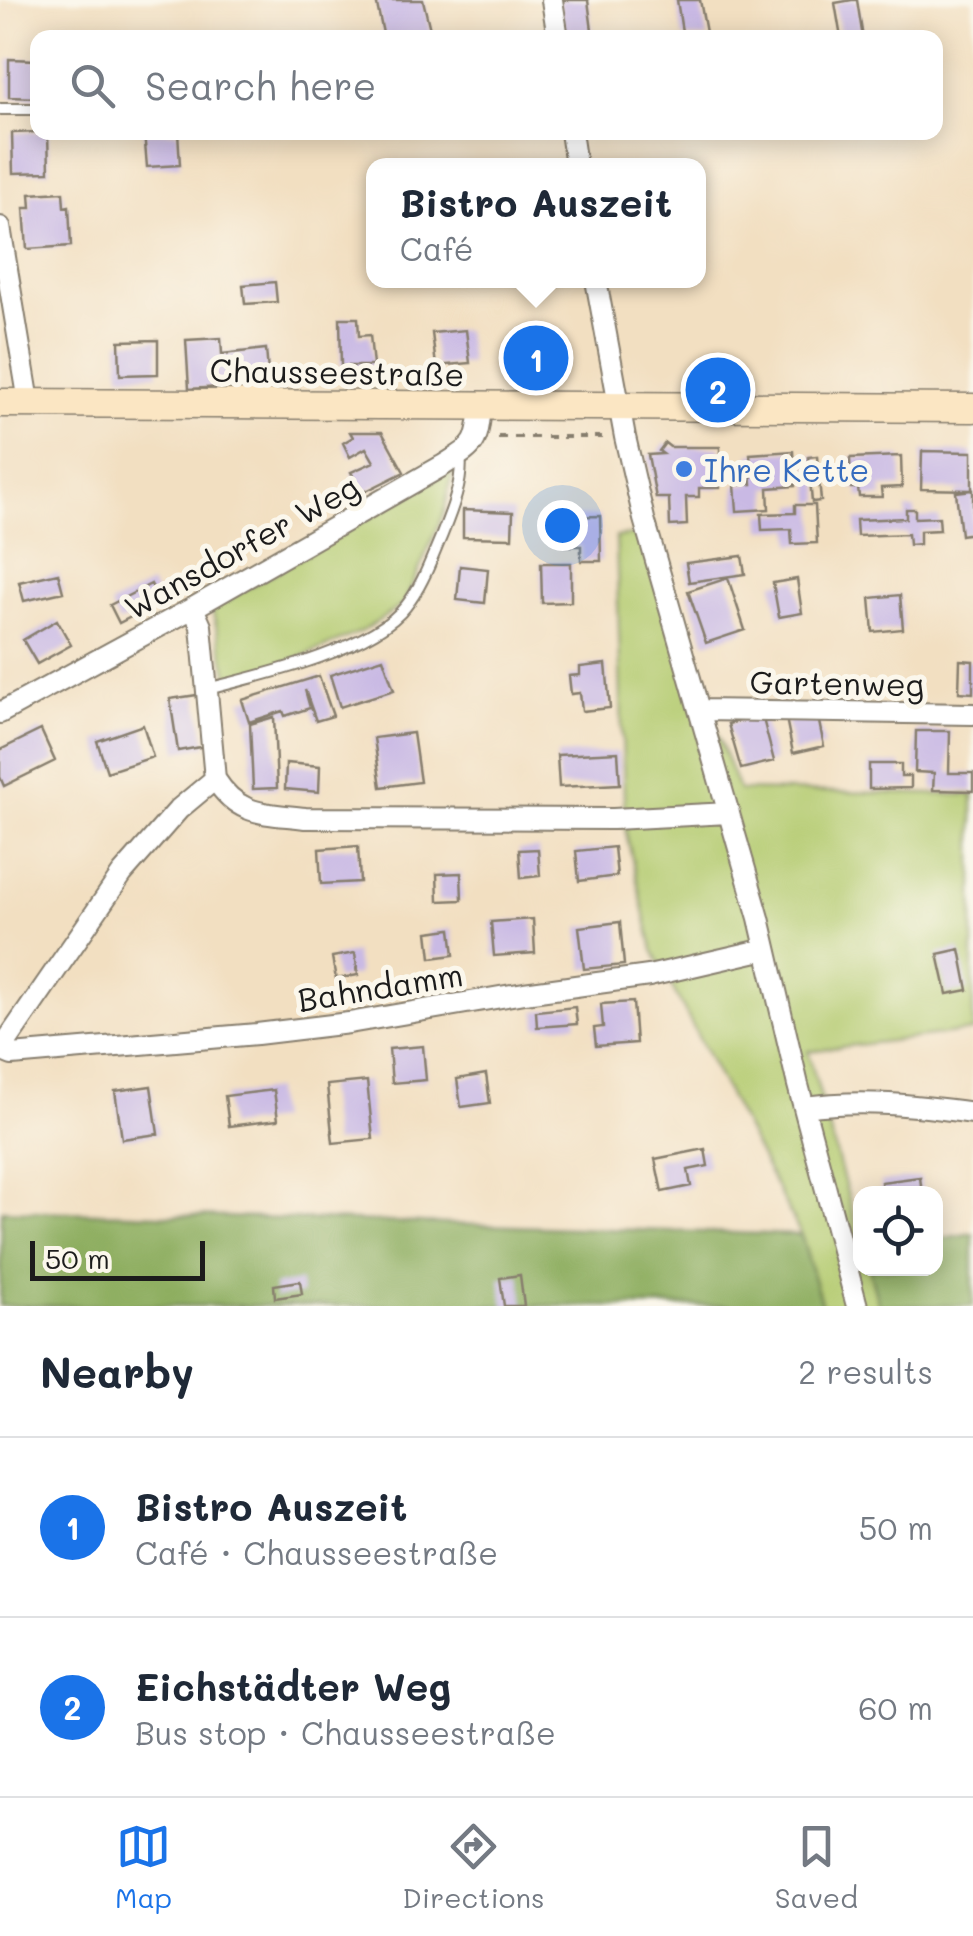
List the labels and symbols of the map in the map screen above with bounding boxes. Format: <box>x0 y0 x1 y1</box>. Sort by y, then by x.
pin: 1 <box>504 320 568 396</box>
street label: Chausseestraße <box>209 348 465 394</box>
pin: 2 <box>686 352 750 428</box>
place label: Ihre Kette <box>704 448 869 490</box>
marker: Ihre Kette <box>673 458 695 480</box>
street label: Wansdorfer Weg <box>116 464 366 628</box>
your location <box>537 500 588 551</box>
street label: Gartenweg <box>749 659 925 705</box>
street label: Bahndamm <box>294 952 466 1020</box>
scale bar <box>30 1236 205 1280</box>

